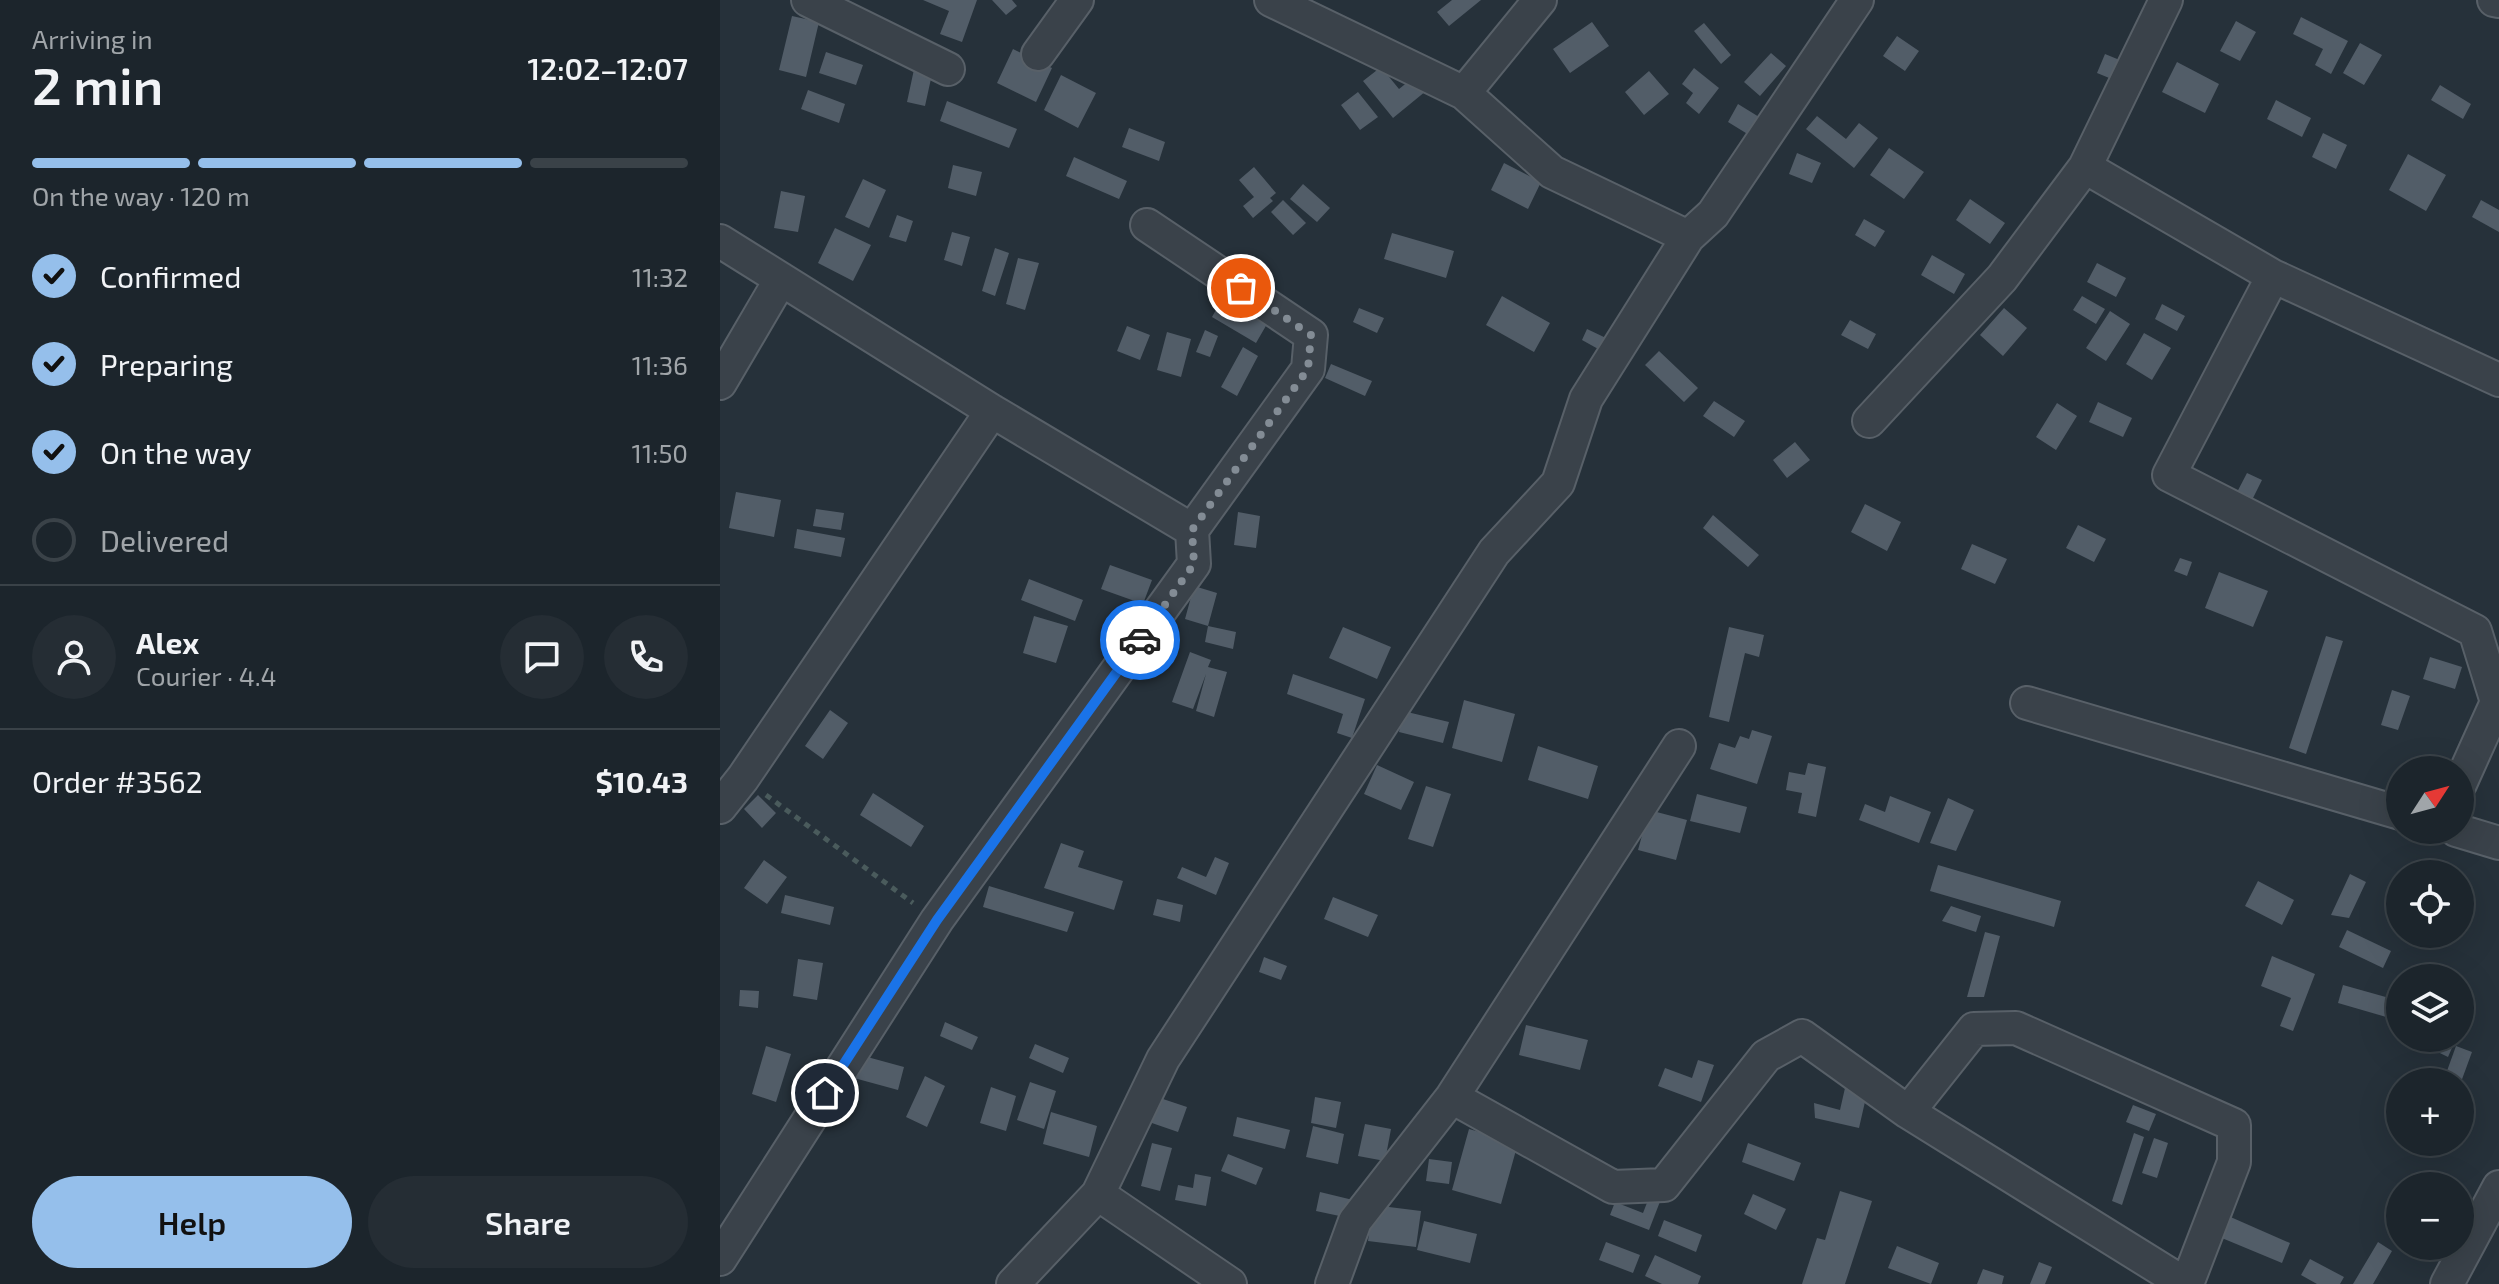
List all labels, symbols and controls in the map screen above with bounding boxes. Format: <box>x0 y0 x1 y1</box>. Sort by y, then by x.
text: Arriving in <box>32 23 153 54</box>
text: 12:02–12:07 <box>527 50 688 86</box>
text: 2 min <box>32 53 163 115</box>
text: On the way · 120 m <box>32 180 250 211</box>
icon: check <box>32 254 76 298</box>
pin <box>1207 254 1275 322</box>
text: Confirmed <box>100 258 241 294</box>
text: 11:32 <box>632 261 688 292</box>
icon: bag <box>1219 266 1263 310</box>
icon: check <box>32 342 76 386</box>
text: Preparing <box>100 346 233 382</box>
text: 11:36 <box>632 349 688 380</box>
icon: check <box>32 430 76 474</box>
text: On the way <box>100 434 252 470</box>
text: 11:50 <box>632 437 688 468</box>
text: Delivered <box>100 522 229 558</box>
courier <box>1100 600 1180 680</box>
button: person <box>32 615 116 699</box>
button: chat <box>500 615 584 699</box>
button: phone <box>604 615 688 699</box>
icon: car <box>1118 618 1162 662</box>
text: Alex <box>136 624 199 660</box>
text: Courier · 4.4 <box>136 660 277 691</box>
north arrow <box>2386 756 2474 844</box>
map controls <box>2386 756 2474 1260</box>
text: Order #3562 <box>32 763 203 799</box>
text: $10.43 <box>595 763 688 799</box>
button: locate <box>2386 860 2474 948</box>
button: layers <box>2386 964 2474 1052</box>
pin <box>791 1059 859 1127</box>
button: + <box>2386 1068 2474 1156</box>
icon: home <box>803 1071 847 1115</box>
button: − <box>2386 1172 2474 1260</box>
button: Help <box>32 1176 352 1268</box>
button: Share <box>368 1176 688 1268</box>

